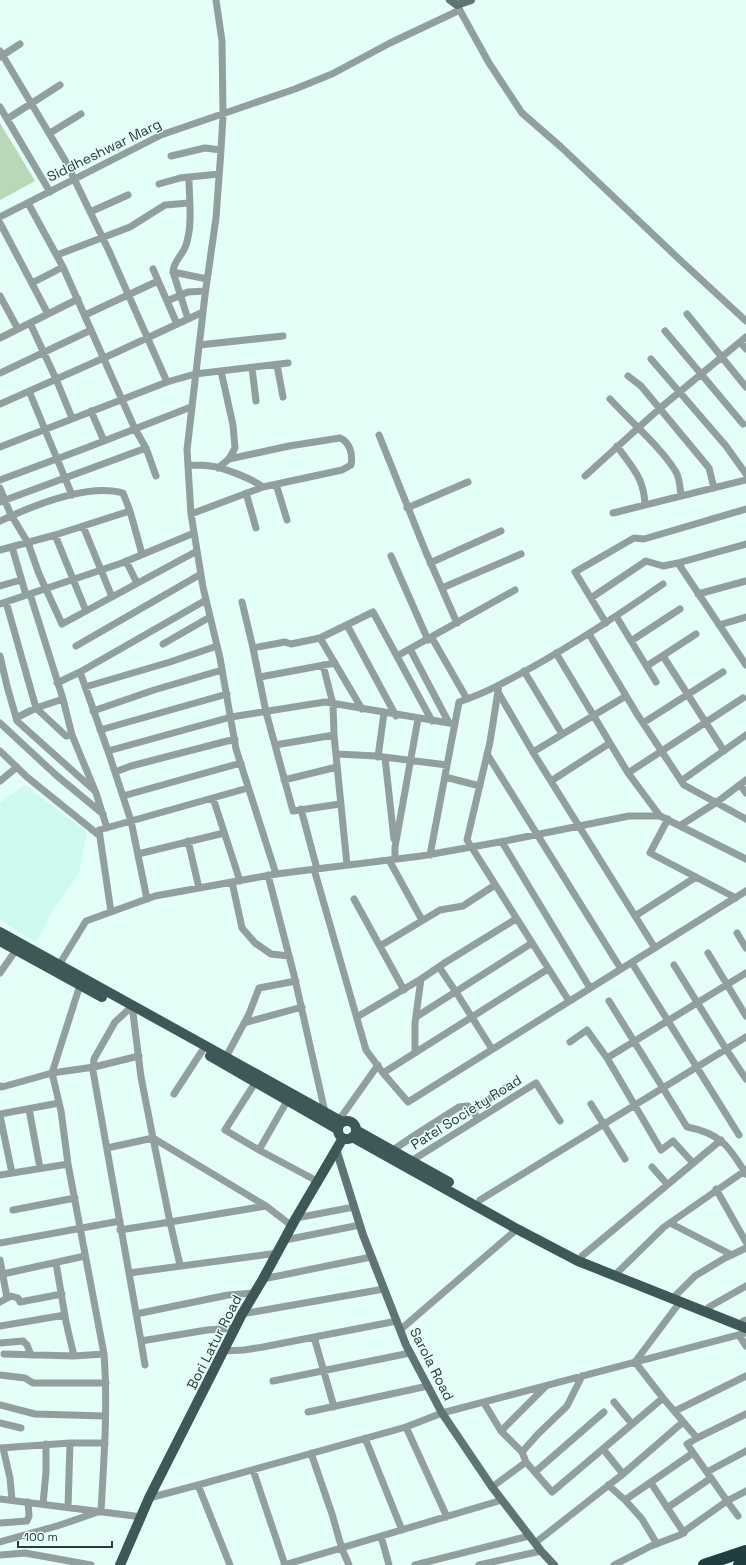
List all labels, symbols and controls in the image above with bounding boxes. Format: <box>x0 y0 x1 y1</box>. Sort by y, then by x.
street label: Siddheshwar Marg <box>44 115 164 185</box>
street label: Patel Society Road <box>407 1071 525 1153</box>
street label: Bori Latur Road <box>182 1292 246 1392</box>
street label: Sarola Road <box>406 1324 458 1404</box>
scale bar <box>18 1523 112 1549</box>
text: 100 m <box>24 1529 58 1545</box>

